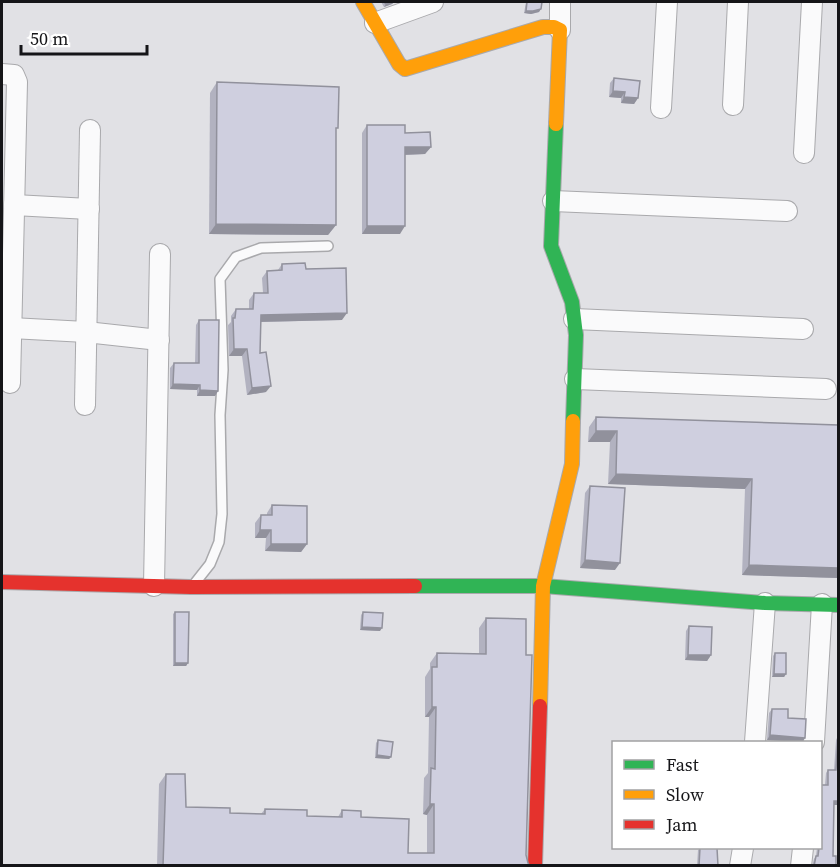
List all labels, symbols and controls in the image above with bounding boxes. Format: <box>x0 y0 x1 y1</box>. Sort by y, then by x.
scale bar <box>21 18 147 56</box>
text: 50 m <box>30 26 68 51</box>
legend <box>612 741 822 849</box>
text: Fast <box>666 752 699 777</box>
text: Slow <box>666 782 704 807</box>
text: Jam <box>665 812 698 837</box>

